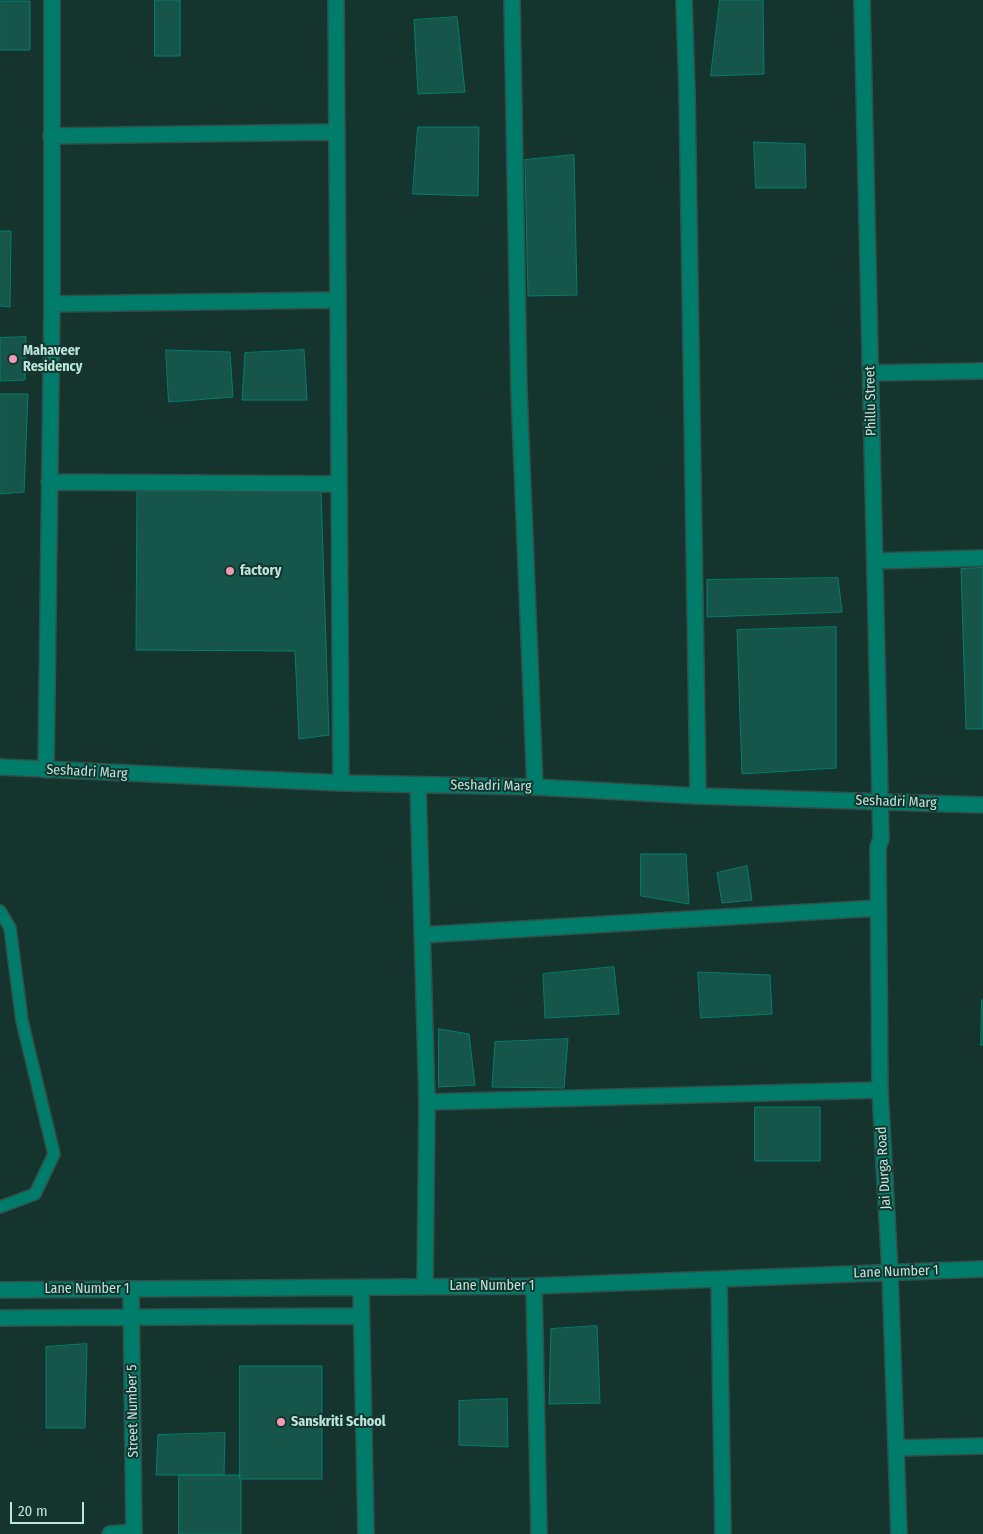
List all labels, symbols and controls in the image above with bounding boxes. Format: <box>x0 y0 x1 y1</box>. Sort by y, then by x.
place label: Mahaveer Residency <box>23 343 82 376</box>
marker: Mahaveer Residency <box>7 353 19 365</box>
street label: Phillu Street <box>862 366 880 436</box>
place label: factory <box>240 563 281 579</box>
marker: factory <box>224 565 236 577</box>
street label: Seshadri Marg <box>46 761 128 783</box>
street label: Seshadri Marg <box>450 777 532 795</box>
street label: Seshadri Marg <box>855 792 937 812</box>
street label: Jai Durga Road <box>873 1126 895 1210</box>
street label: Lane Number 1 <box>853 1262 939 1282</box>
street label: Lane Number 1 <box>449 1278 535 1294</box>
street label: Lane Number 1 <box>44 1281 130 1297</box>
street label: Street Number 5 <box>124 1364 142 1458</box>
place label: Sanskriti School <box>291 1414 386 1430</box>
marker: Sanskriti School <box>275 1416 287 1428</box>
scale bar <box>12 1492 86 1524</box>
text: 20 m <box>18 1502 48 1520</box>

